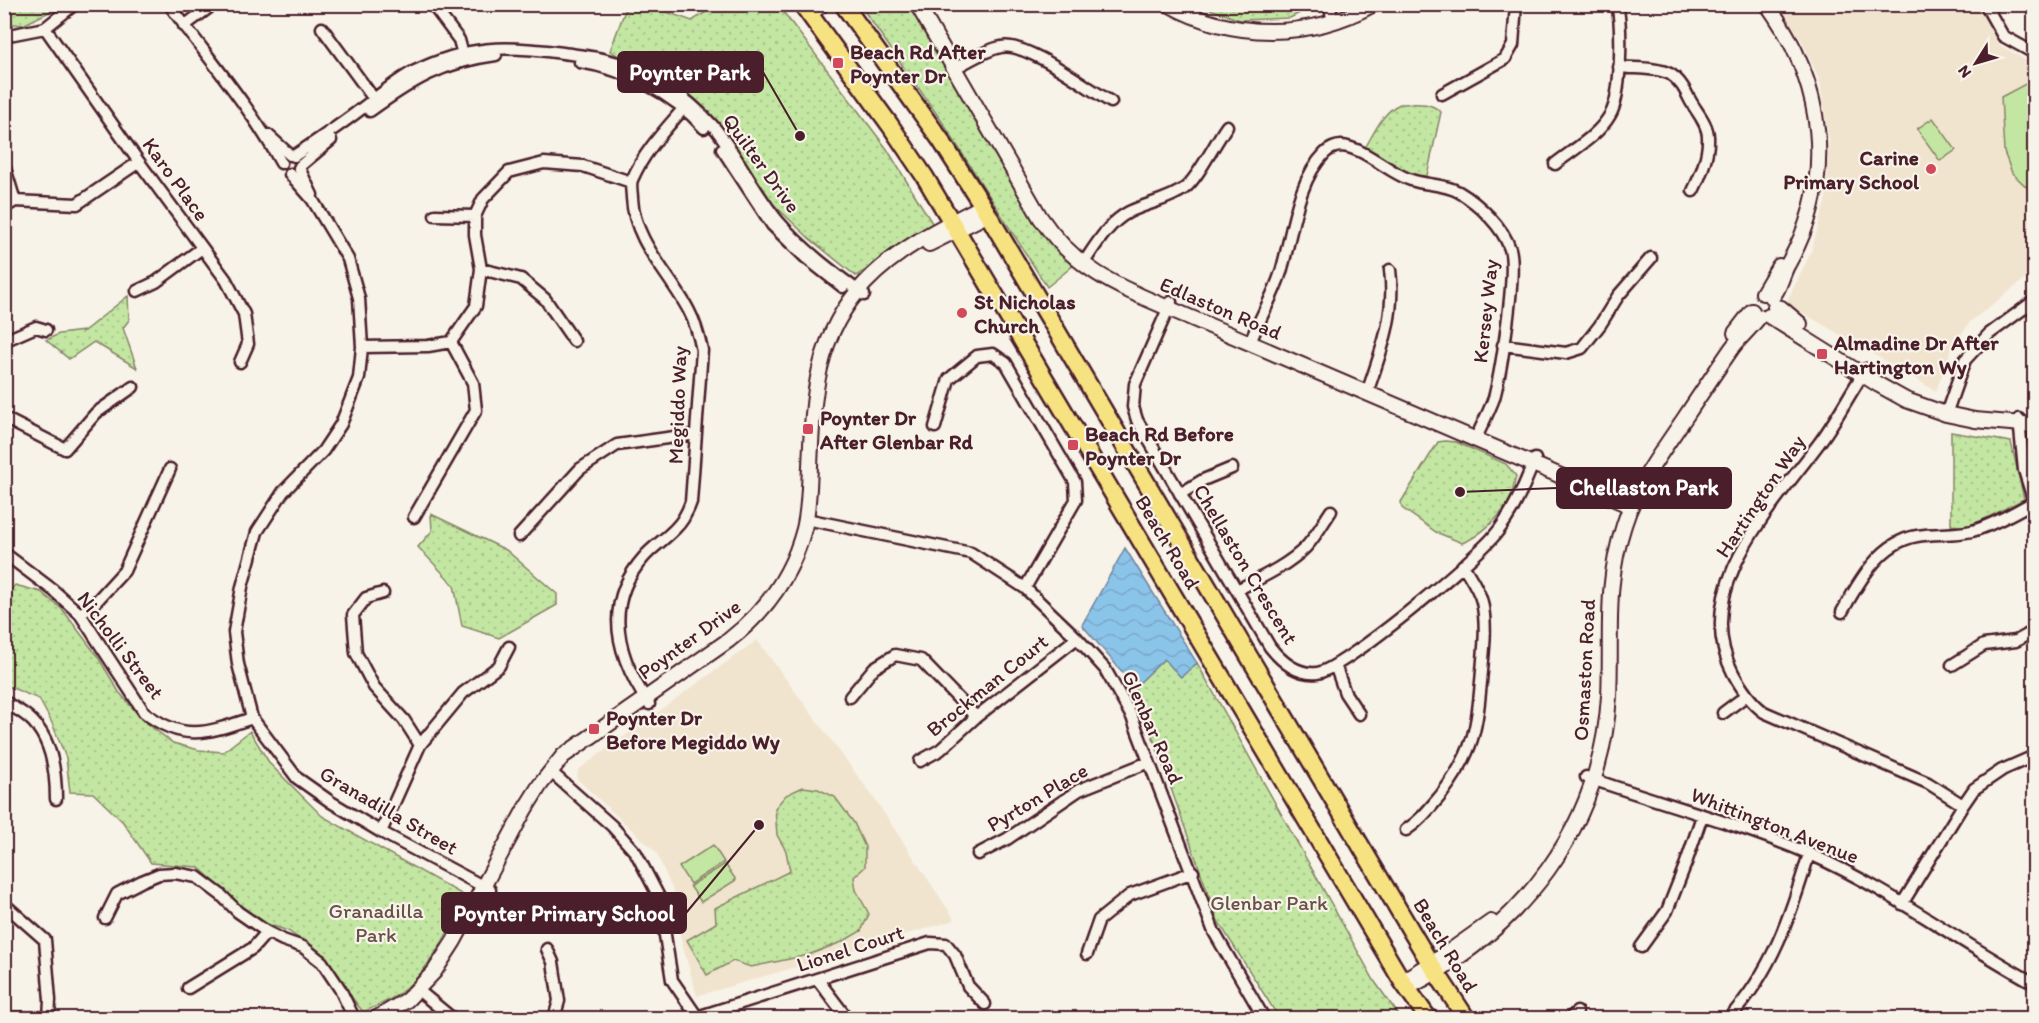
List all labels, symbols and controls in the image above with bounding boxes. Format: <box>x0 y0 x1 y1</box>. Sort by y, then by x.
north arrow <box>1946 33 2006 93</box>
place label: Beach Rd After Poynter Dr <box>850 39 986 89</box>
callout: Poynter Park <box>618 52 763 92</box>
marker: Beach Rd After Poynter Dr <box>831 56 845 70</box>
text: Poynter Park <box>629 59 751 86</box>
text: N <box>1954 62 1975 82</box>
street label: Quilter Drive <box>718 109 806 217</box>
street label: Karo Place <box>137 132 215 226</box>
place label: Carine Primary School <box>1783 145 1920 195</box>
marker: Carine Primary School <box>1924 162 1938 176</box>
street label: Kersey Way <box>1467 258 1503 364</box>
street label: Edlaston Road <box>1156 271 1286 345</box>
place label: St Nicholas Church <box>974 289 1076 338</box>
marker: St Nicholas Church <box>955 306 969 320</box>
place label: Almadine Dr After Hartington Wy <box>1833 330 1999 380</box>
street label: Megiddo Way <box>662 345 692 465</box>
marker: Almadine Dr After Hartington Wy <box>1815 347 1829 361</box>
place label: Poynter Dr After Glenbar Rd <box>819 405 973 454</box>
place label: Beach Rd Before Poynter Dr <box>1085 421 1234 471</box>
marker: Poynter Dr After Glenbar Rd <box>801 422 815 436</box>
street label: Hartington Way <box>1710 430 1810 562</box>
marker: Beach Rd Before Poynter Dr <box>1066 438 1080 452</box>
callout: Chellaston Park <box>1557 468 1731 508</box>
text: Chellaston Park <box>1569 474 1720 501</box>
street label: Chellaston Crescent <box>1188 480 1304 649</box>
street label: Beach Road <box>1130 490 1206 594</box>
street label: Nicholli Street <box>72 586 170 704</box>
street label: Poynter Drive <box>633 593 745 685</box>
street label: Osmaston Road <box>1568 598 1600 742</box>
street label: Brockman Court <box>921 628 1053 742</box>
street label: Glenbar Road <box>1117 666 1189 788</box>
place label: Poynter Dr Before Megiddo Wy <box>606 705 781 755</box>
marker: Poynter Dr Before Megiddo Wy <box>587 722 601 736</box>
street label: Pyrton Place <box>982 757 1092 837</box>
street label: Granadilla Street <box>315 760 463 860</box>
street label: Whittington Avenue <box>1687 781 1863 869</box>
park label: Glenbar Park <box>1210 890 1328 915</box>
callout: Poynter Primary School <box>442 893 686 933</box>
street label: Beach Road <box>1408 893 1484 997</box>
park label: Granadilla Park <box>329 898 423 947</box>
text: Poynter Primary School <box>453 900 675 927</box>
street label: Lionel Court <box>793 919 907 977</box>

